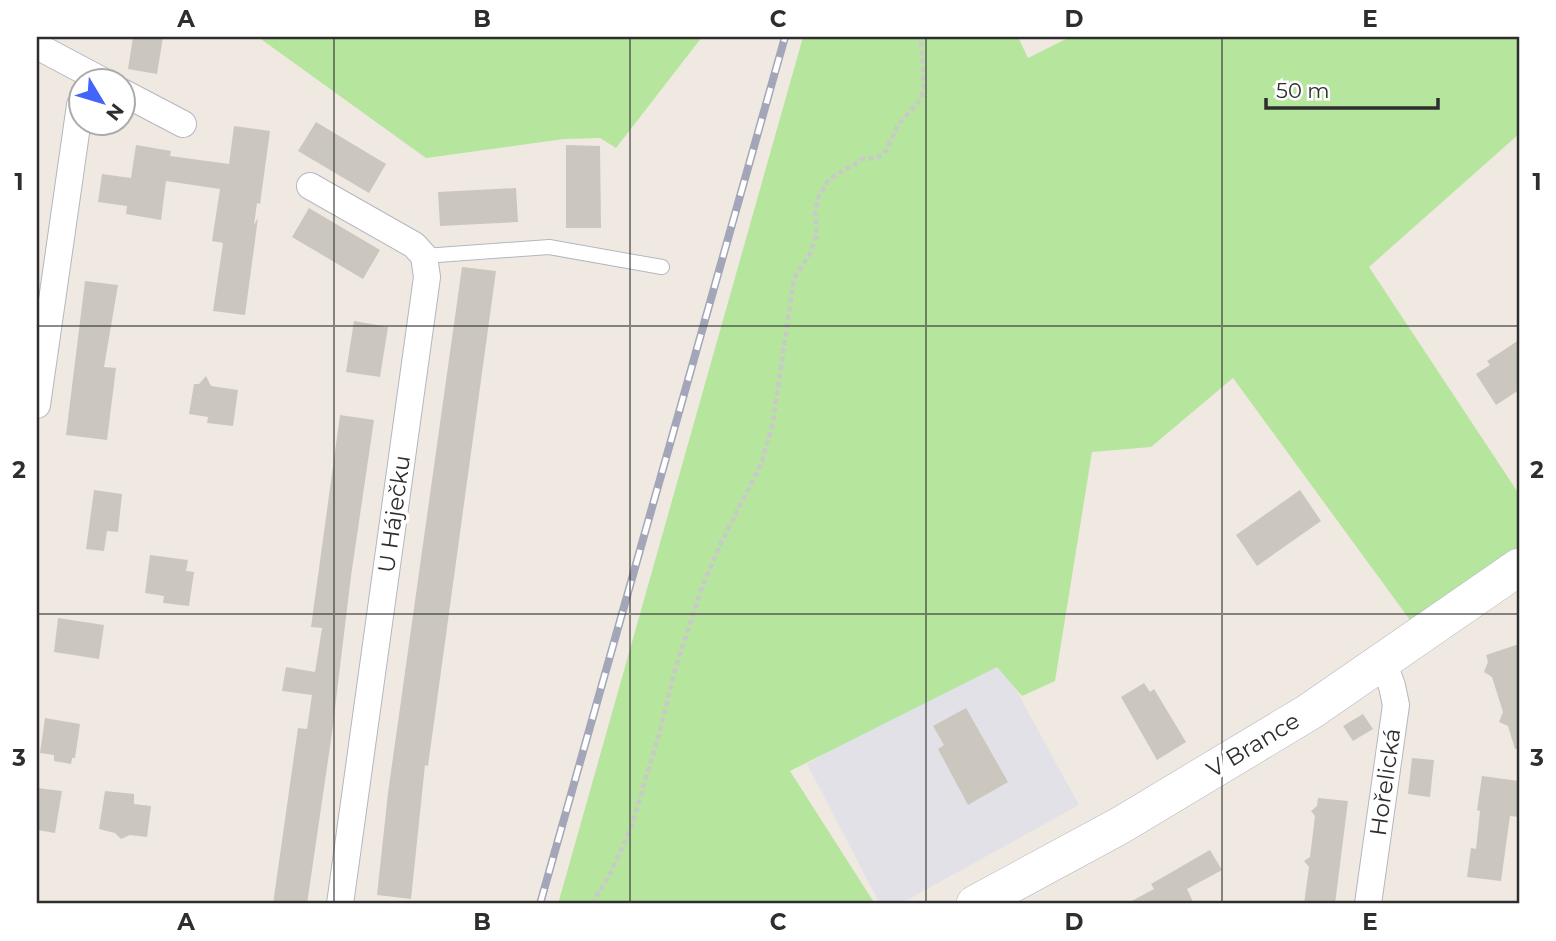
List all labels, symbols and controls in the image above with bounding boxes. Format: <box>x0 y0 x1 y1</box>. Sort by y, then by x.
text: A <box>176 5 195 33</box>
text: B <box>473 5 491 33</box>
text: C <box>770 5 787 33</box>
text: D <box>1065 5 1084 33</box>
text: E <box>1362 5 1378 33</box>
north arrow <box>66 66 136 136</box>
scale bar <box>1266 66 1437 110</box>
text: 50 m <box>1276 78 1330 103</box>
text: N <box>101 99 129 125</box>
text: 1 <box>14 168 24 196</box>
text: 1 <box>1532 168 1542 196</box>
street label: U Háječku <box>372 453 416 575</box>
text: 2 <box>12 456 26 484</box>
text: 2 <box>1530 456 1544 484</box>
street label: V Brance <box>1201 706 1305 784</box>
street label: Hořelická <box>1364 726 1406 838</box>
text: 3 <box>11 744 26 772</box>
text: 3 <box>1529 744 1544 772</box>
text: A <box>176 908 195 936</box>
text: B <box>473 908 491 936</box>
text: C <box>770 908 787 936</box>
text: D <box>1065 908 1084 936</box>
text: E <box>1362 908 1378 936</box>

